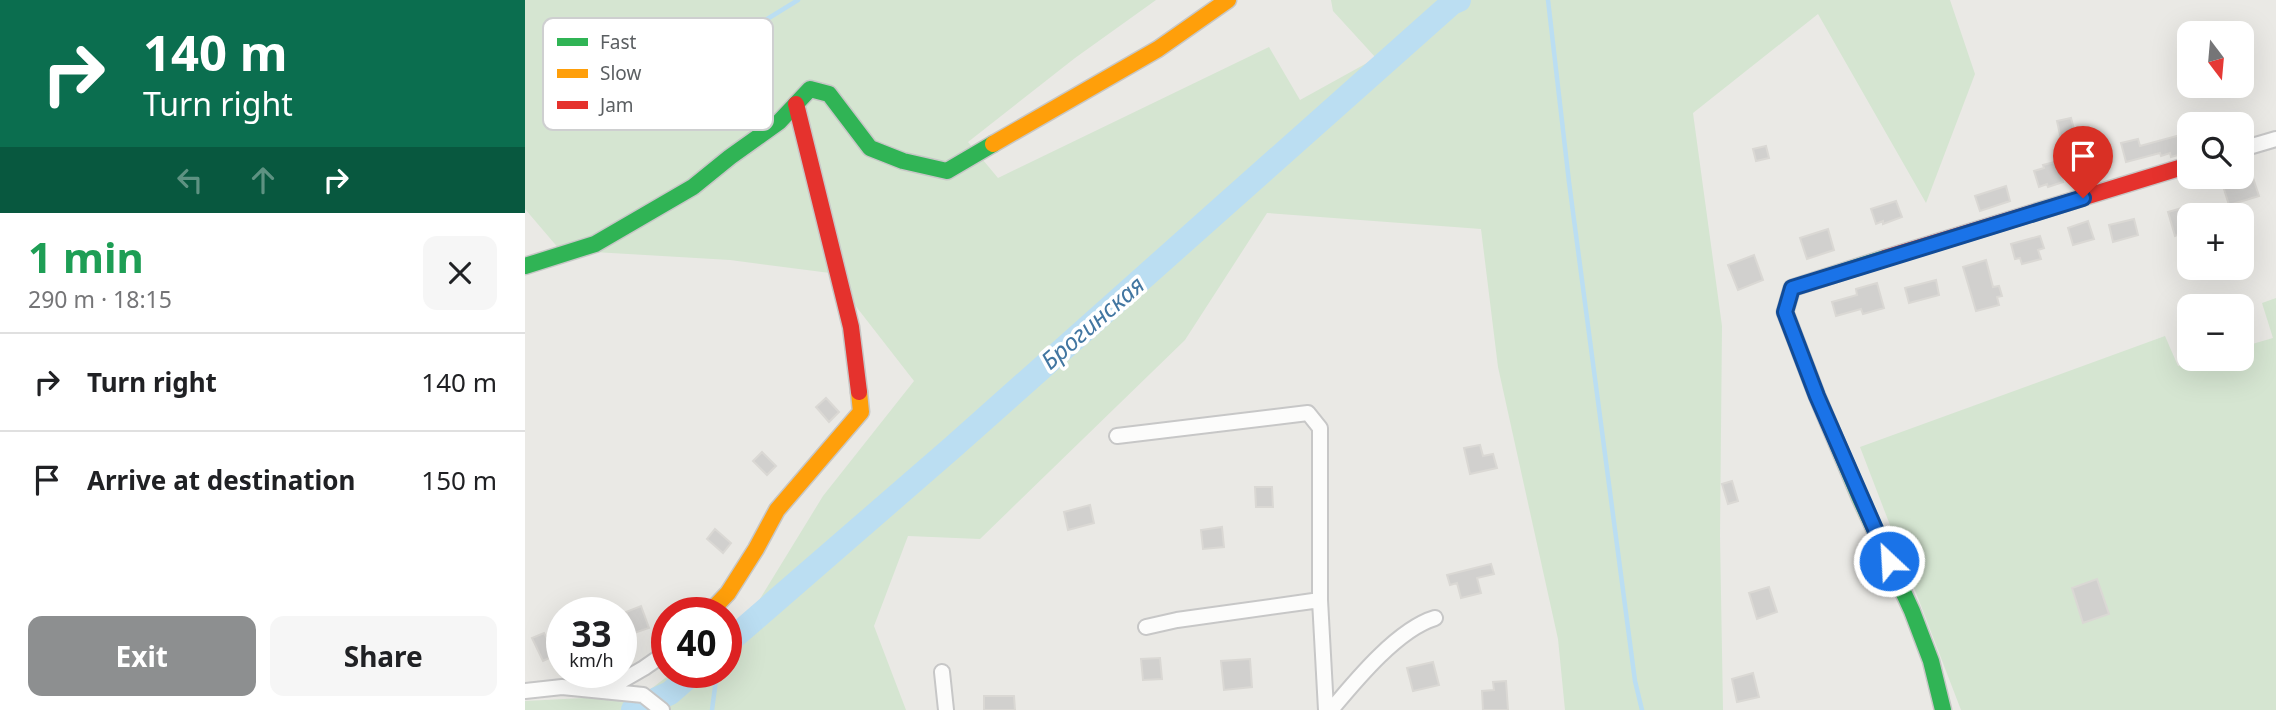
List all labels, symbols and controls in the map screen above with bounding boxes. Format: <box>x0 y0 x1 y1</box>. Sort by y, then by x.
legend <box>543 18 773 130</box>
text: 140 m <box>143 19 288 85</box>
north arrow <box>2177 21 2254 98</box>
map controls <box>2177 21 2254 371</box>
icon: right <box>28 28 119 119</box>
text: Fast <box>600 29 637 55</box>
text: Slow <box>600 60 641 86</box>
text: Turn right <box>143 82 293 125</box>
text: Jam <box>598 92 634 118</box>
button: search <box>2177 112 2254 189</box>
pin <box>2053 126 2113 198</box>
icon: arrive <box>2064 137 2102 175</box>
icon: left <box>171 161 209 199</box>
icon: ahead <box>244 161 282 199</box>
icon: right <box>317 161 355 199</box>
button: + <box>2177 203 2254 280</box>
text: 1 min <box>28 228 144 285</box>
button: close <box>423 236 497 310</box>
water label: Брогинская <box>1033 268 1151 376</box>
text: 290 m · 18:15 <box>28 283 172 315</box>
button: − <box>2177 294 2254 371</box>
icon: right <box>28 363 66 401</box>
text: Turn right <box>87 364 217 400</box>
text: 140 m <box>421 364 497 400</box>
icon: arrive <box>28 461 66 499</box>
text: Arrive at destination <box>87 462 356 498</box>
text: 150 m <box>421 462 497 498</box>
position arrow <box>1852 524 1926 598</box>
speed limit sign: 40 <box>651 597 742 688</box>
text: 33 <box>571 610 612 657</box>
button: Exit <box>28 616 256 696</box>
button: Share <box>270 616 497 696</box>
text: km/h <box>569 648 614 672</box>

